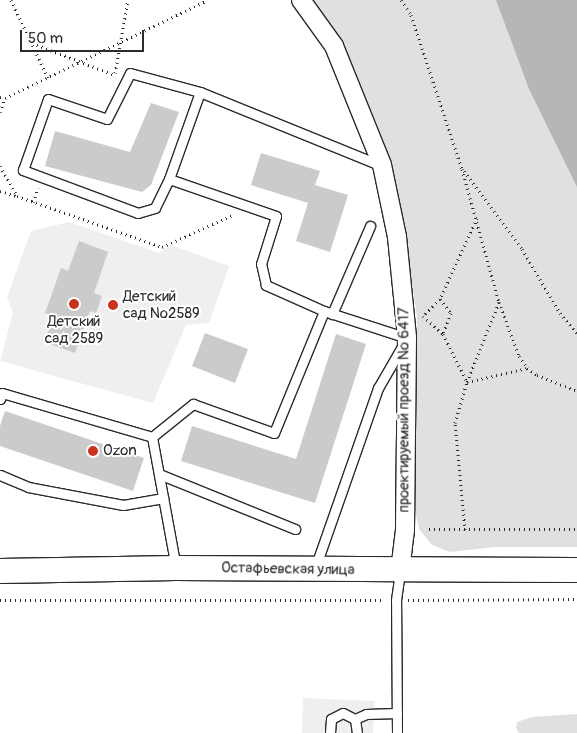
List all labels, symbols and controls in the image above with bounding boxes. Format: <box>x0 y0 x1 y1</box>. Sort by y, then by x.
scale bar <box>22 20 146 52</box>
text: 50 m <box>28 29 63 48</box>
place label: Детский сад №2589 <box>123 287 200 322</box>
marker: Детский сад 2589 <box>68 298 80 310</box>
marker: Детский сад №2589 <box>107 299 119 311</box>
street label: проектируемый проезд № 6417 <box>395 307 413 513</box>
place label: Детский сад 2589 <box>45 312 103 347</box>
place label: Ozon <box>103 442 137 460</box>
marker: Ozon <box>87 445 99 457</box>
street label: Остафьевская улица <box>221 559 355 579</box>

